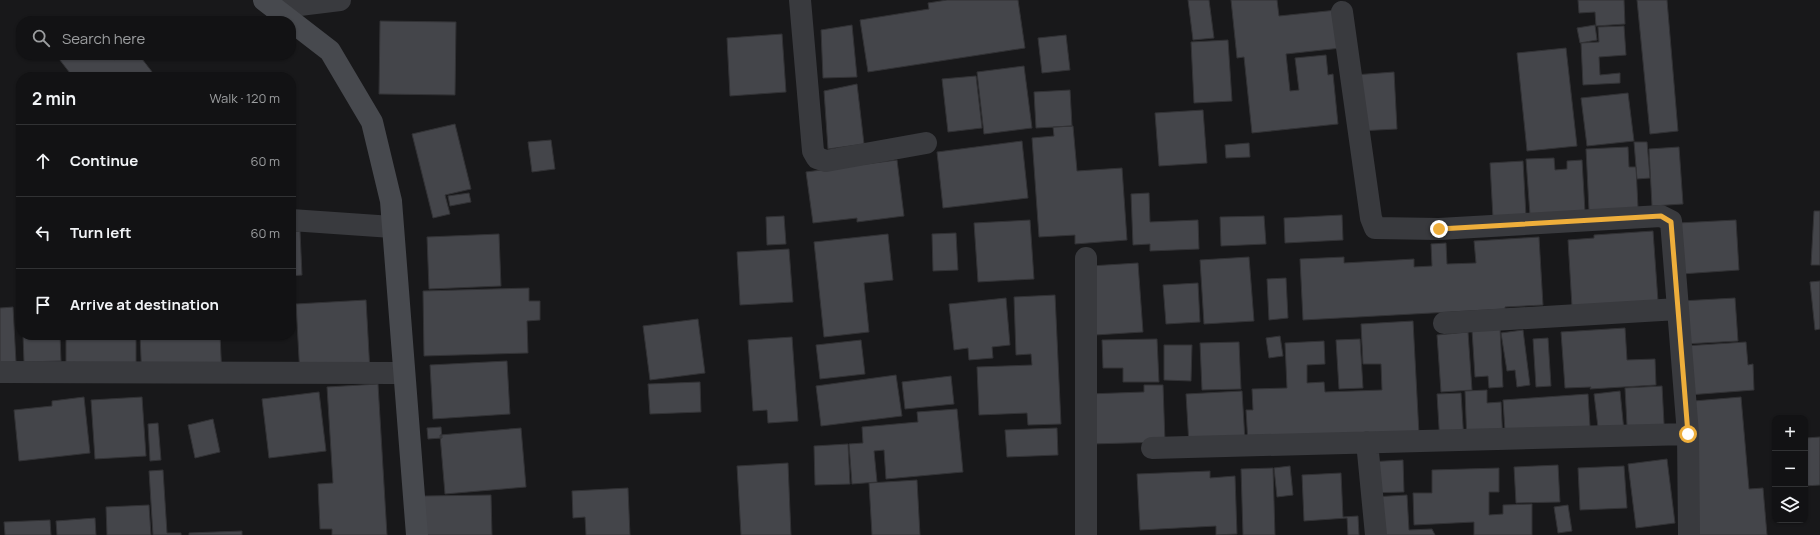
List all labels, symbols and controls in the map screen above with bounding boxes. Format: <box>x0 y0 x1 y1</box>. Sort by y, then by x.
search box <box>16 16 296 60</box>
icon: search <box>30 27 52 49</box>
text: Search here <box>62 28 145 49</box>
text: 2 min <box>32 87 76 110</box>
text: Walk · 120 m <box>210 89 280 107</box>
icon: ahead <box>32 150 54 172</box>
text: Continue <box>70 150 138 171</box>
text: 60 m <box>250 152 280 170</box>
route end <box>1430 220 1448 238</box>
icon: left <box>32 222 54 244</box>
text: Turn left <box>70 222 132 243</box>
text: 60 m <box>250 224 280 242</box>
icon: arrive <box>32 294 54 316</box>
text: Arrive at destination <box>70 294 219 315</box>
map controls <box>1772 415 1808 523</box>
button: + <box>1772 415 1808 451</box>
route start <box>1679 425 1697 443</box>
button: − <box>1772 451 1808 487</box>
button: layers <box>1772 487 1808 523</box>

